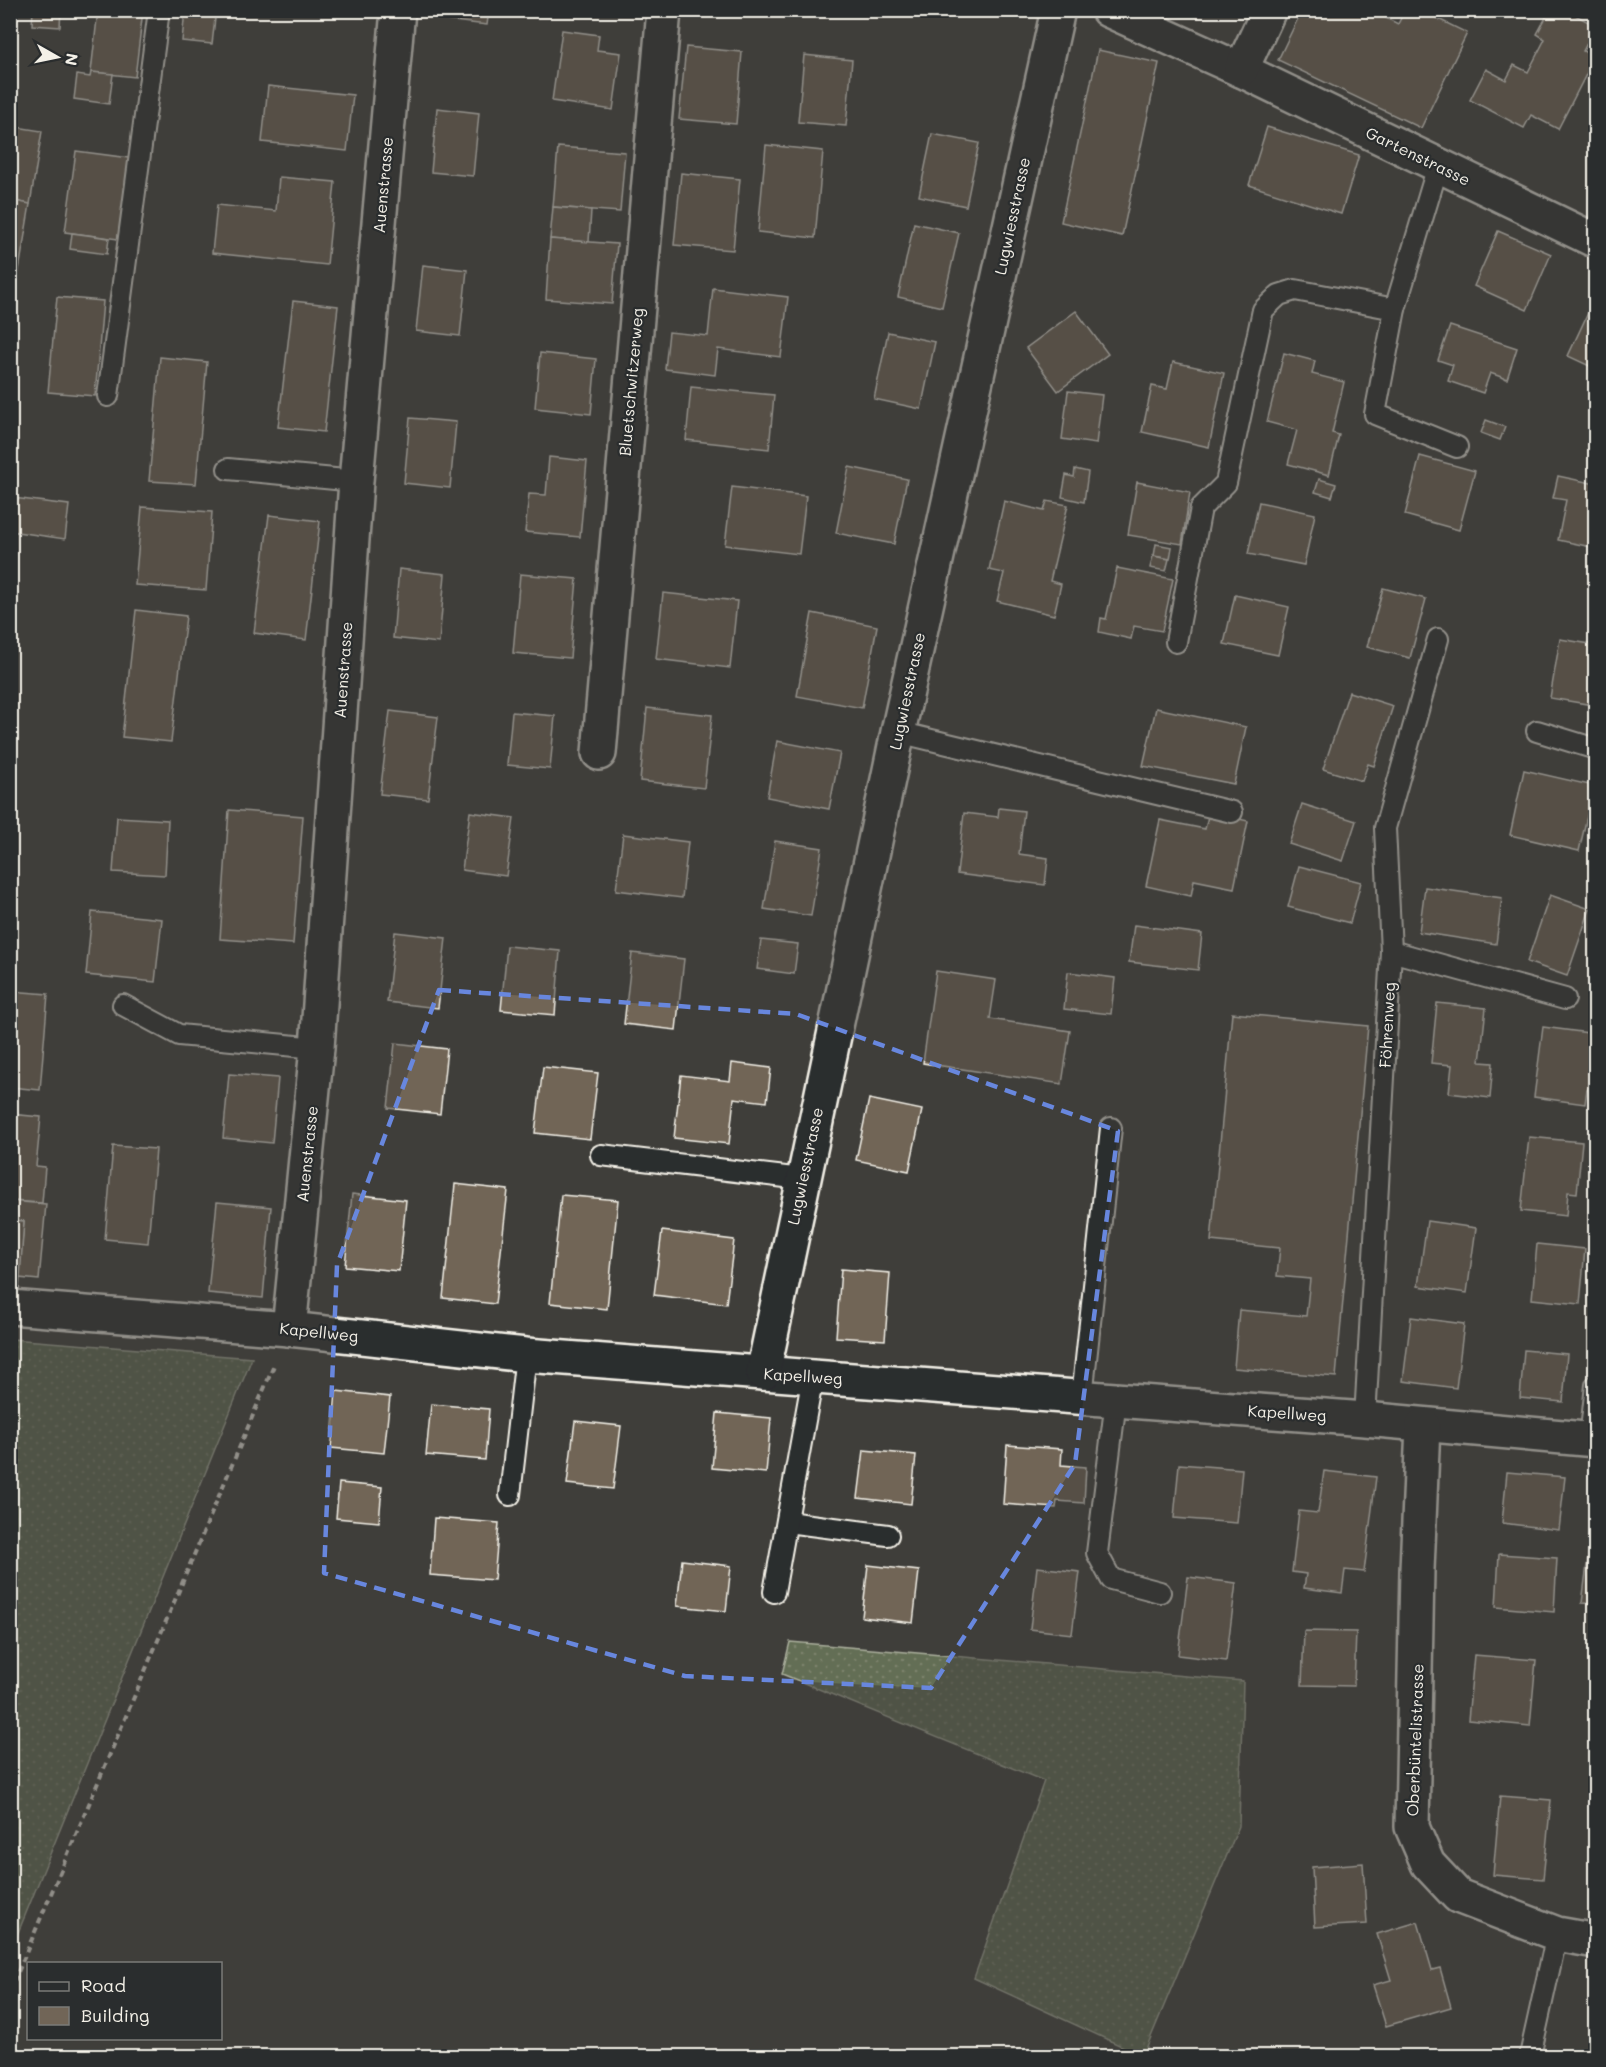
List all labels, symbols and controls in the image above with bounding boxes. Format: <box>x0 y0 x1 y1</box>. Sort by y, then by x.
north arrow <box>27 27 87 87</box>
text: N <box>61 52 84 67</box>
street label: Gartenstrasse <box>1362 121 1474 190</box>
street label: Auenstrasse <box>368 136 397 234</box>
street label: Lugwiesstrasse <box>989 155 1034 277</box>
street label: Bluetschwitzerweg <box>614 307 647 457</box>
street label: Auenstrasse <box>329 621 356 719</box>
street label: Lugwiesstrasse <box>884 630 929 752</box>
street label: Föhrenweg <box>1374 982 1399 1068</box>
street label: Auenstrasse <box>291 1105 322 1203</box>
street label: Lugwiesstrasse <box>782 1105 827 1227</box>
street label: Kapellweg <box>279 1317 359 1346</box>
street label: Kapellweg <box>763 1362 843 1389</box>
street label: Kapellweg <box>1247 1399 1327 1426</box>
street label: Oberbüntelistrasse <box>1401 1663 1428 1817</box>
legend <box>27 1962 222 2040</box>
text: Road <box>81 1973 126 1997</box>
text: Building <box>81 2003 149 2027</box>

